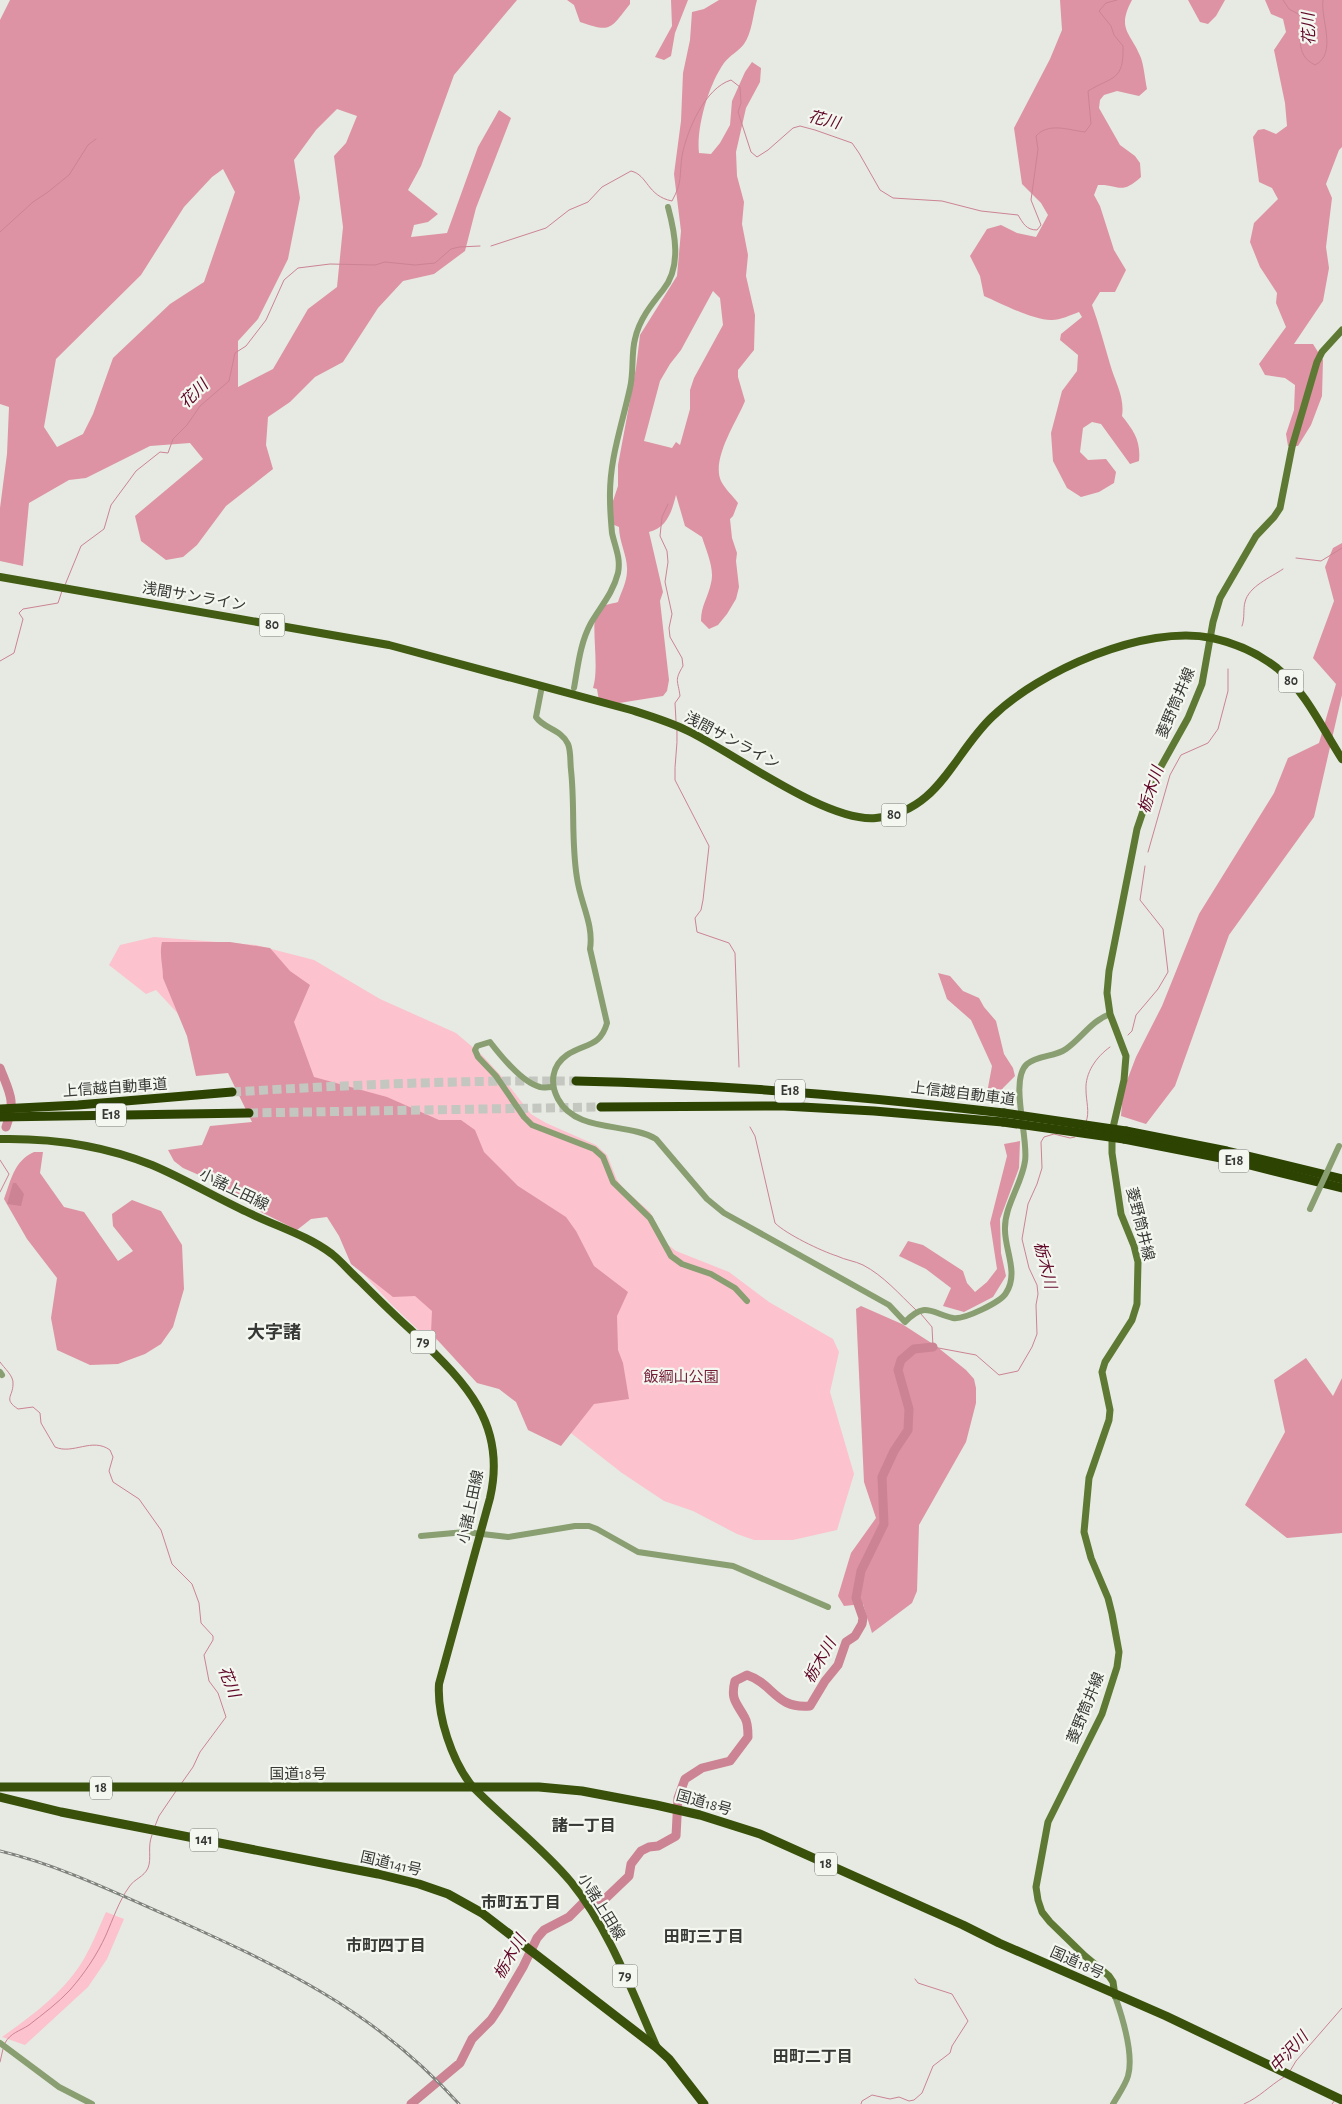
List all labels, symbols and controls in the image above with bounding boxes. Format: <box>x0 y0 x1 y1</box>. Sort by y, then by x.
water label: 花川 <box>1299 11 1318 45</box>
water label: 花川 <box>807 107 844 132</box>
water label: 花川 <box>176 375 212 411</box>
street label: 浅間サンライン <box>141 579 247 614</box>
road number: 80 <box>260 614 284 636</box>
street label: 菱野筒井線 <box>1153 665 1198 740</box>
road number: 80 <box>1278 669 1304 692</box>
street label: 浅間サンライン <box>682 708 783 772</box>
water label: 栃木川 <box>1135 762 1167 815</box>
road number: 80 <box>882 804 906 826</box>
street label: 上信越自動車道 <box>62 1076 168 1099</box>
street label: 上信越自動車道 <box>910 1079 1016 1108</box>
road number: E18 <box>775 1080 805 1102</box>
road number: E18 <box>96 1104 126 1126</box>
road number: E18 <box>1219 1150 1249 1172</box>
street label: 小諸上田線 <box>197 1166 271 1213</box>
street label: 菱野筒井線 <box>1124 1185 1158 1262</box>
water label: 栃木川 <box>1031 1240 1060 1292</box>
district label: 大字諸 <box>247 1323 301 1342</box>
road number: 79 <box>410 1330 436 1354</box>
park label: 飯綱山公園 <box>643 1369 719 1385</box>
street label: 小諸上田線 <box>455 1469 486 1545</box>
water label: 栃木川 <box>800 1634 840 1686</box>
water label: 花川 <box>216 1664 244 1702</box>
street label: 菱野筒井線 <box>1063 1670 1107 1746</box>
street label: 国道18号 <box>269 1766 327 1782</box>
road number: 18 <box>90 1776 112 1800</box>
street label: 国道18号 <box>674 1787 734 1818</box>
district label: 諸一丁目 <box>552 1817 616 1834</box>
road number: 141 <box>190 1828 218 1852</box>
street label: 国道141号 <box>359 1849 423 1878</box>
road number: 18 <box>815 1852 837 1876</box>
street label: 小諸上田線 <box>575 1871 628 1943</box>
district label: 市町五丁目 <box>481 1894 561 1911</box>
district label: 田町三丁目 <box>664 1929 744 1945</box>
water label: 栃木川 <box>490 1930 530 1982</box>
district label: 市町四丁目 <box>346 1937 426 1954</box>
street label: 国道18号 <box>1048 1944 1107 1982</box>
road number: 79 <box>612 1964 638 1988</box>
water label: 中沢川 <box>1266 2027 1313 2075</box>
district label: 田町二丁目 <box>773 2049 853 2065</box>

